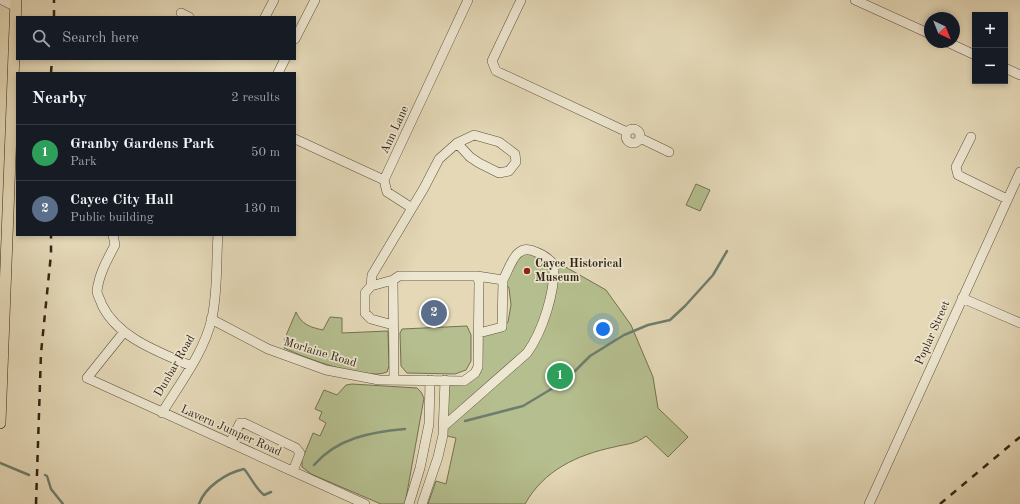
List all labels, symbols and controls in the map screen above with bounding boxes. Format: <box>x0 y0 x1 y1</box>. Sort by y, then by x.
north arrow <box>924 12 960 48</box>
map controls <box>972 12 1008 84</box>
button: + <box>972 12 1008 48</box>
search box <box>16 16 296 60</box>
icon: search <box>30 27 52 49</box>
text: Search here <box>62 31 139 46</box>
button: − <box>972 48 1008 84</box>
text: Nearby <box>32 90 87 107</box>
text: 2 results <box>231 91 280 104</box>
street label: Ann Lane <box>379 104 412 156</box>
text: Granby Gardens Park <box>70 137 215 152</box>
text: 1 <box>41 146 49 159</box>
text: 50 m <box>251 146 280 159</box>
text: Park <box>70 155 97 168</box>
text: Cayce City Hall <box>70 193 174 208</box>
text: 2 <box>41 202 49 215</box>
text: 130 m <box>243 202 280 215</box>
text: Public building <box>70 211 154 224</box>
place label: Cayce Historical Museum <box>535 258 623 284</box>
marker: Cayce Historical Museum <box>522 266 532 276</box>
pin: 2 <box>421 298 447 328</box>
street label: Poplar Street <box>913 299 953 367</box>
your location <box>593 319 613 339</box>
street label: Dunbar Road <box>152 333 198 399</box>
street label: Morlaine Road <box>282 336 358 370</box>
pin: 1 <box>547 361 573 391</box>
street label: Lavern Jumper Road <box>179 403 283 459</box>

